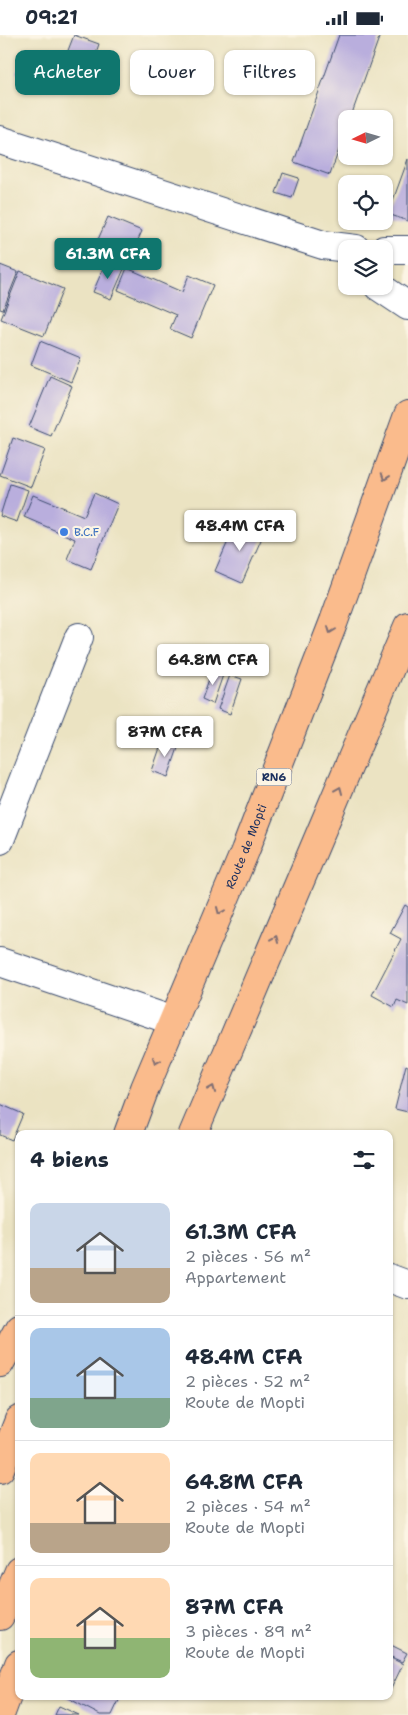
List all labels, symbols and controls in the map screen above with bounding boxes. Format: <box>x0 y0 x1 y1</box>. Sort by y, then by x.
text: 09:21 <box>25 5 78 30</box>
chip: Acheter <box>15 50 120 95</box>
chip: Louer <box>130 50 214 95</box>
chip: Filtres <box>224 50 315 95</box>
north arrow <box>338 110 392 165</box>
map controls <box>338 110 393 295</box>
button: locate <box>338 175 393 230</box>
pin: 61.3M CFA <box>51 237 165 280</box>
button: layers <box>338 240 393 295</box>
text: 61.3M CFA <box>65 243 151 264</box>
one-way arrow <box>381 472 391 481</box>
pin: 48.4M CFA <box>183 509 297 552</box>
text: 48.4M CFA <box>195 515 285 536</box>
place label: B.C.F <box>74 524 99 540</box>
marker: B.C.F <box>58 526 70 538</box>
one-way arrow <box>327 625 337 634</box>
pin: 64.8M CFA <box>156 643 270 686</box>
text: 64.8M CFA <box>168 649 258 670</box>
pin: 87M CFA <box>119 715 211 758</box>
text: 87M CFA <box>127 721 203 742</box>
road number: RN6 <box>256 769 292 785</box>
one-way arrow <box>332 786 343 795</box>
street label: Route de Mopti <box>222 802 270 891</box>
one-way arrow <box>215 907 225 915</box>
one-way arrow <box>269 935 280 944</box>
one-way arrow <box>152 1056 163 1065</box>
one-way arrow <box>205 1085 216 1094</box>
text: 4 biens <box>30 1146 109 1174</box>
icon: filters <box>350 1146 378 1174</box>
text: 61.3M CFA <box>185 1218 297 1246</box>
icon: home <box>70 1223 130 1283</box>
text: 2 pièces · 56 m² <box>185 1246 311 1267</box>
text: Appartement <box>185 1267 286 1288</box>
text: 48.4M CFA <box>185 1343 303 1371</box>
icon: home <box>70 1348 130 1408</box>
text: 2 pièces · 52 m² <box>185 1371 310 1392</box>
text: Route de Mopti <box>185 1392 305 1413</box>
text: 64.8M CFA <box>185 1468 303 1496</box>
icon: home <box>70 1473 130 1533</box>
text: 2 pièces · 54 m² <box>185 1496 311 1517</box>
text: Route de Mopti <box>185 1517 305 1538</box>
text: 87M CFA <box>185 1593 284 1621</box>
icon: home <box>70 1598 130 1658</box>
text: 3 pièces · 89 m² <box>185 1621 312 1642</box>
text: Route de Mopti <box>185 1642 305 1663</box>

